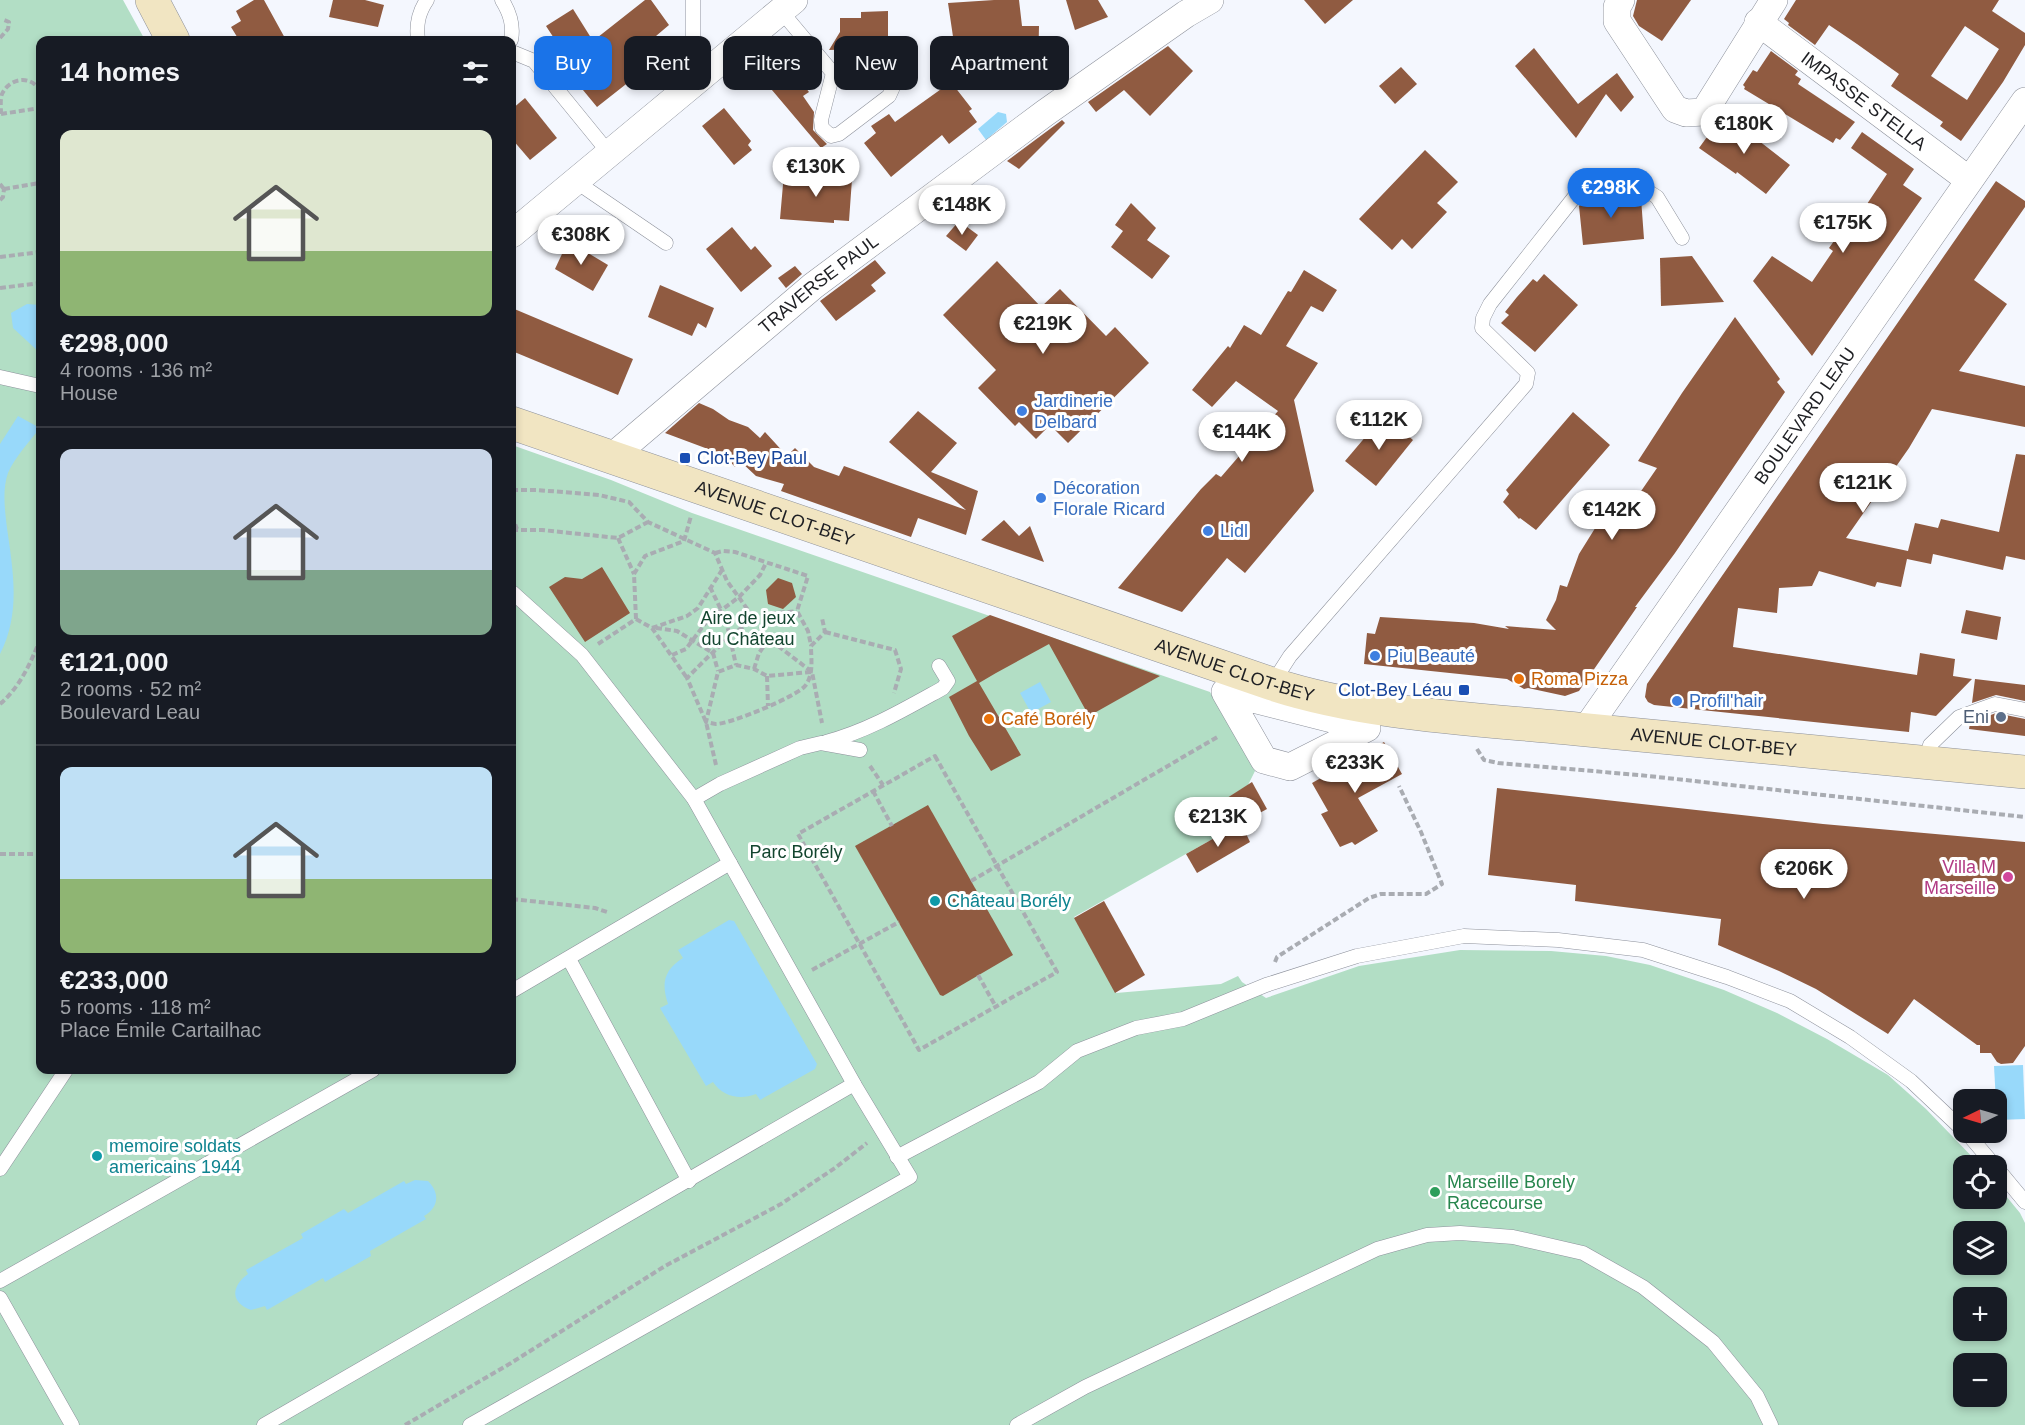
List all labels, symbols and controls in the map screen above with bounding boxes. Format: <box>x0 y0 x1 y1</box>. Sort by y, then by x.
chip: Buy <box>534 36 612 90</box>
chip: Rent <box>624 36 711 90</box>
chip: Filters <box>723 36 822 90</box>
chip: New <box>834 36 918 90</box>
chip: Apartment <box>930 36 1069 90</box>
street label: IMPASSE STELLA <box>1797 48 1930 154</box>
icon: filters <box>459 56 492 89</box>
text: 14 homes <box>60 57 180 87</box>
pin: €180K <box>1702 104 1786 155</box>
text: €180K <box>1715 112 1773 134</box>
pin: €130K <box>774 147 858 198</box>
text: €130K <box>787 155 845 177</box>
pin: €298K <box>1569 168 1653 219</box>
icon: home <box>222 169 330 277</box>
text: €298K <box>1582 176 1640 198</box>
pin: €148K <box>920 185 1004 236</box>
text: €148K <box>933 193 991 215</box>
pin: €175K <box>1801 203 1885 254</box>
text: €175K <box>1814 211 1872 233</box>
pin: €308K <box>539 215 623 266</box>
text: €308K <box>552 223 610 245</box>
street label: TRAVERSE PAUL <box>755 231 882 337</box>
pin: €219K <box>1001 304 1085 355</box>
text: €219K <box>1014 312 1072 334</box>
text: €298,000 <box>60 328 168 358</box>
street label: BOULEVARD LEAU <box>1750 344 1859 488</box>
text: 4 rooms · 136 m² <box>60 359 212 381</box>
text: House <box>60 382 118 404</box>
place label: Jardinerie Delbard <box>1034 391 1113 432</box>
pin: €112K <box>1337 400 1421 451</box>
marker: Jardinerie Delbard <box>1015 404 1029 418</box>
text: €112K <box>1350 408 1408 430</box>
pin: €144K <box>1200 412 1284 463</box>
text: €144K <box>1213 420 1271 442</box>
place label: Clot-Bey Paul <box>697 448 807 468</box>
marker: Clot-Bey Paul <box>678 451 692 465</box>
pin: €121K <box>1821 463 1905 514</box>
text: €121K <box>1834 471 1892 493</box>
street label: AVENUE CLOT-BEY <box>693 477 857 550</box>
place label: Décoration Florale Ricard <box>1053 478 1165 519</box>
icon: home <box>222 488 330 596</box>
pin: €142K <box>1570 490 1654 541</box>
marker: Décoration Florale Ricard <box>1034 491 1048 505</box>
text: €142K <box>1583 498 1641 520</box>
place label: Lidl <box>1220 521 1248 541</box>
marker: Lidl <box>1201 524 1215 538</box>
park label: Aire de jeux du Château <box>700 608 796 649</box>
street label: AVENUE CLOT-BEY <box>1152 635 1317 706</box>
place label: Piu Beauté <box>1387 646 1475 666</box>
text: €121,000 <box>60 647 168 677</box>
marker: Piu Beauté <box>1368 649 1382 663</box>
place label: Roma Pizza <box>1531 669 1629 689</box>
marker: Roma Pizza <box>1512 672 1526 686</box>
text: 2 rooms · 52 m² <box>60 678 201 700</box>
place label: Clot-Bey Léau <box>1338 680 1452 700</box>
marker: Clot-Bey Léau <box>1457 683 1471 697</box>
place label: Profil'hair <box>1689 691 1763 711</box>
marker: Profil'hair <box>1670 694 1684 708</box>
text: Boulevard Leau <box>60 701 200 723</box>
place label: Eni <box>1963 707 1989 727</box>
place label: Café Borély <box>1001 709 1095 729</box>
marker: Eni <box>1994 710 2008 724</box>
marker: Café Borély <box>982 712 996 726</box>
street label: AVENUE CLOT-BEY <box>1630 724 1798 760</box>
pin: €233K <box>1313 743 1397 794</box>
text: €233K <box>1326 751 1384 773</box>
pin: €213K <box>1176 797 1260 848</box>
text: €213K <box>1189 805 1247 827</box>
icon: home <box>222 806 330 914</box>
park label: Parc Borély <box>749 842 843 862</box>
pin: €206K <box>1762 849 1846 900</box>
text: €206K <box>1775 857 1833 879</box>
place label: Villa M Marseille <box>1924 857 1996 898</box>
marker: Villa M Marseille <box>2001 870 2015 884</box>
place label: Château Borély <box>947 891 1071 911</box>
marker: Château Borély <box>928 894 942 908</box>
text: €233,000 <box>60 965 168 995</box>
text: 5 rooms · 118 m² <box>60 996 211 1018</box>
text: Place Émile Cartailhac <box>60 1019 261 1041</box>
north arrow <box>1953 1089 2007 1143</box>
map controls <box>1953 1089 2007 1407</box>
place label: memoire soldats americains 1944 <box>109 1136 241 1177</box>
marker: memoire soldats americains 1944 <box>90 1149 104 1163</box>
button: locate <box>1953 1155 2007 1209</box>
place label: Marseille Borely Racecourse <box>1447 1172 1575 1213</box>
marker: Marseille Borely Racecourse <box>1428 1185 1442 1199</box>
button: layers <box>1953 1221 2007 1275</box>
button: + <box>1953 1287 2007 1341</box>
button: − <box>1953 1353 2007 1407</box>

